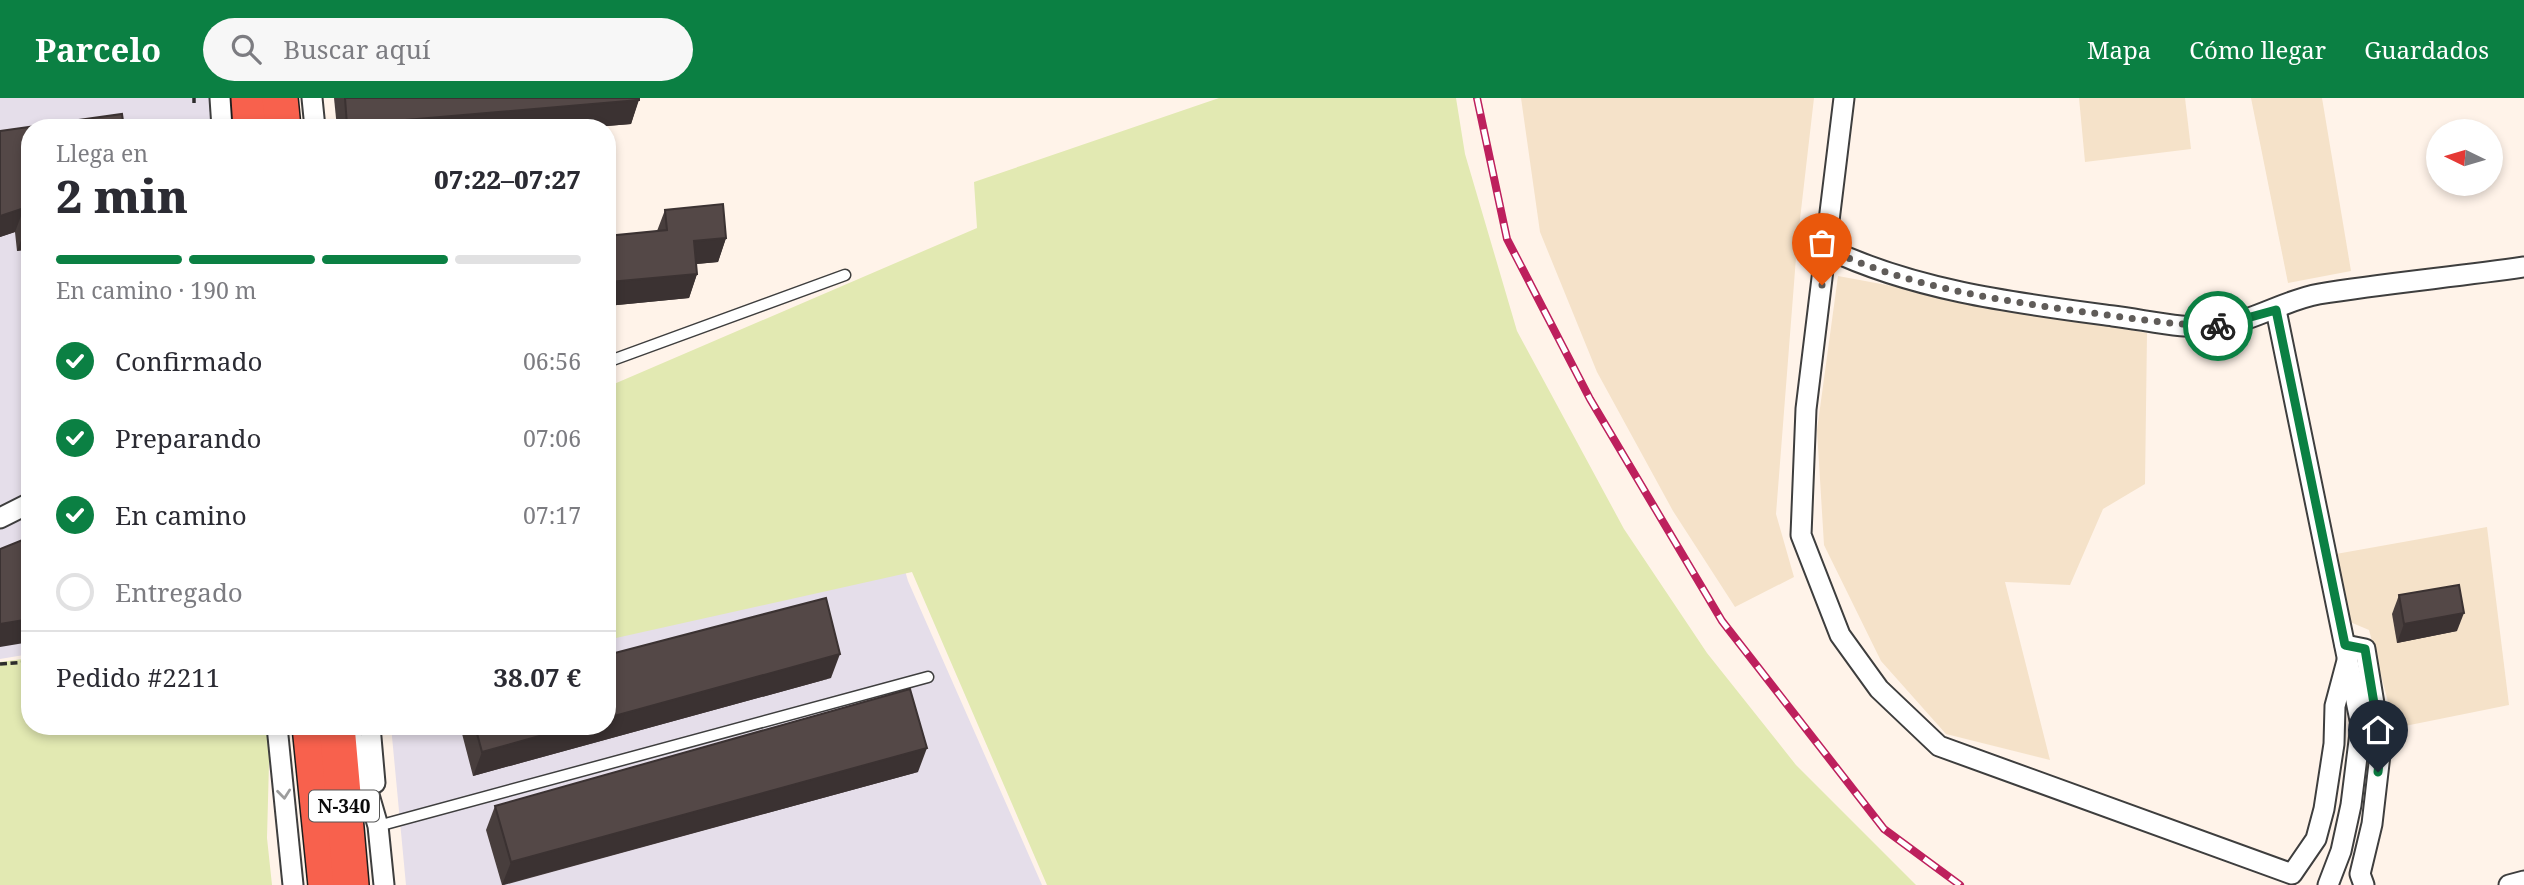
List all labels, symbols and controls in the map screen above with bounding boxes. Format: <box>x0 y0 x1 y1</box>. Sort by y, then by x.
search box <box>203 18 693 81</box>
text: Parcelo <box>35 27 161 72</box>
icon: search <box>227 30 265 68</box>
text: Buscar aquí <box>283 31 430 67</box>
text: Mapa <box>2087 33 2151 66</box>
text: Cómo llegar <box>2189 33 2326 66</box>
text: Guardados <box>2364 33 2489 66</box>
north arrow <box>2426 119 2502 196</box>
map controls <box>2426 119 2503 196</box>
text: Llega en <box>56 137 148 169</box>
text: 07:22–07:27 <box>434 161 581 197</box>
text: 2 min <box>56 164 188 226</box>
pin <box>1792 213 1852 285</box>
icon: bag <box>1803 224 1841 262</box>
text: En camino · 190 m <box>56 274 257 306</box>
courier <box>2183 291 2253 361</box>
icon: bike <box>2199 307 2237 345</box>
icon: check <box>56 342 94 380</box>
text: Confirmado <box>115 343 262 379</box>
text: 06:56 <box>523 345 581 377</box>
icon: check <box>56 419 94 457</box>
text: Preparando <box>115 420 262 456</box>
text: 07:06 <box>523 422 581 454</box>
icon: check <box>56 496 94 534</box>
text: En camino <box>115 497 247 533</box>
text: 07:17 <box>523 499 581 531</box>
text: Entregado <box>115 574 243 610</box>
text: Pedido #2211 <box>56 659 220 695</box>
text: 38.07 € <box>493 659 581 695</box>
pin <box>2348 700 2408 772</box>
icon: home <box>2359 711 2397 749</box>
one-way arrow <box>276 789 291 800</box>
road number: N-340 <box>309 790 379 821</box>

